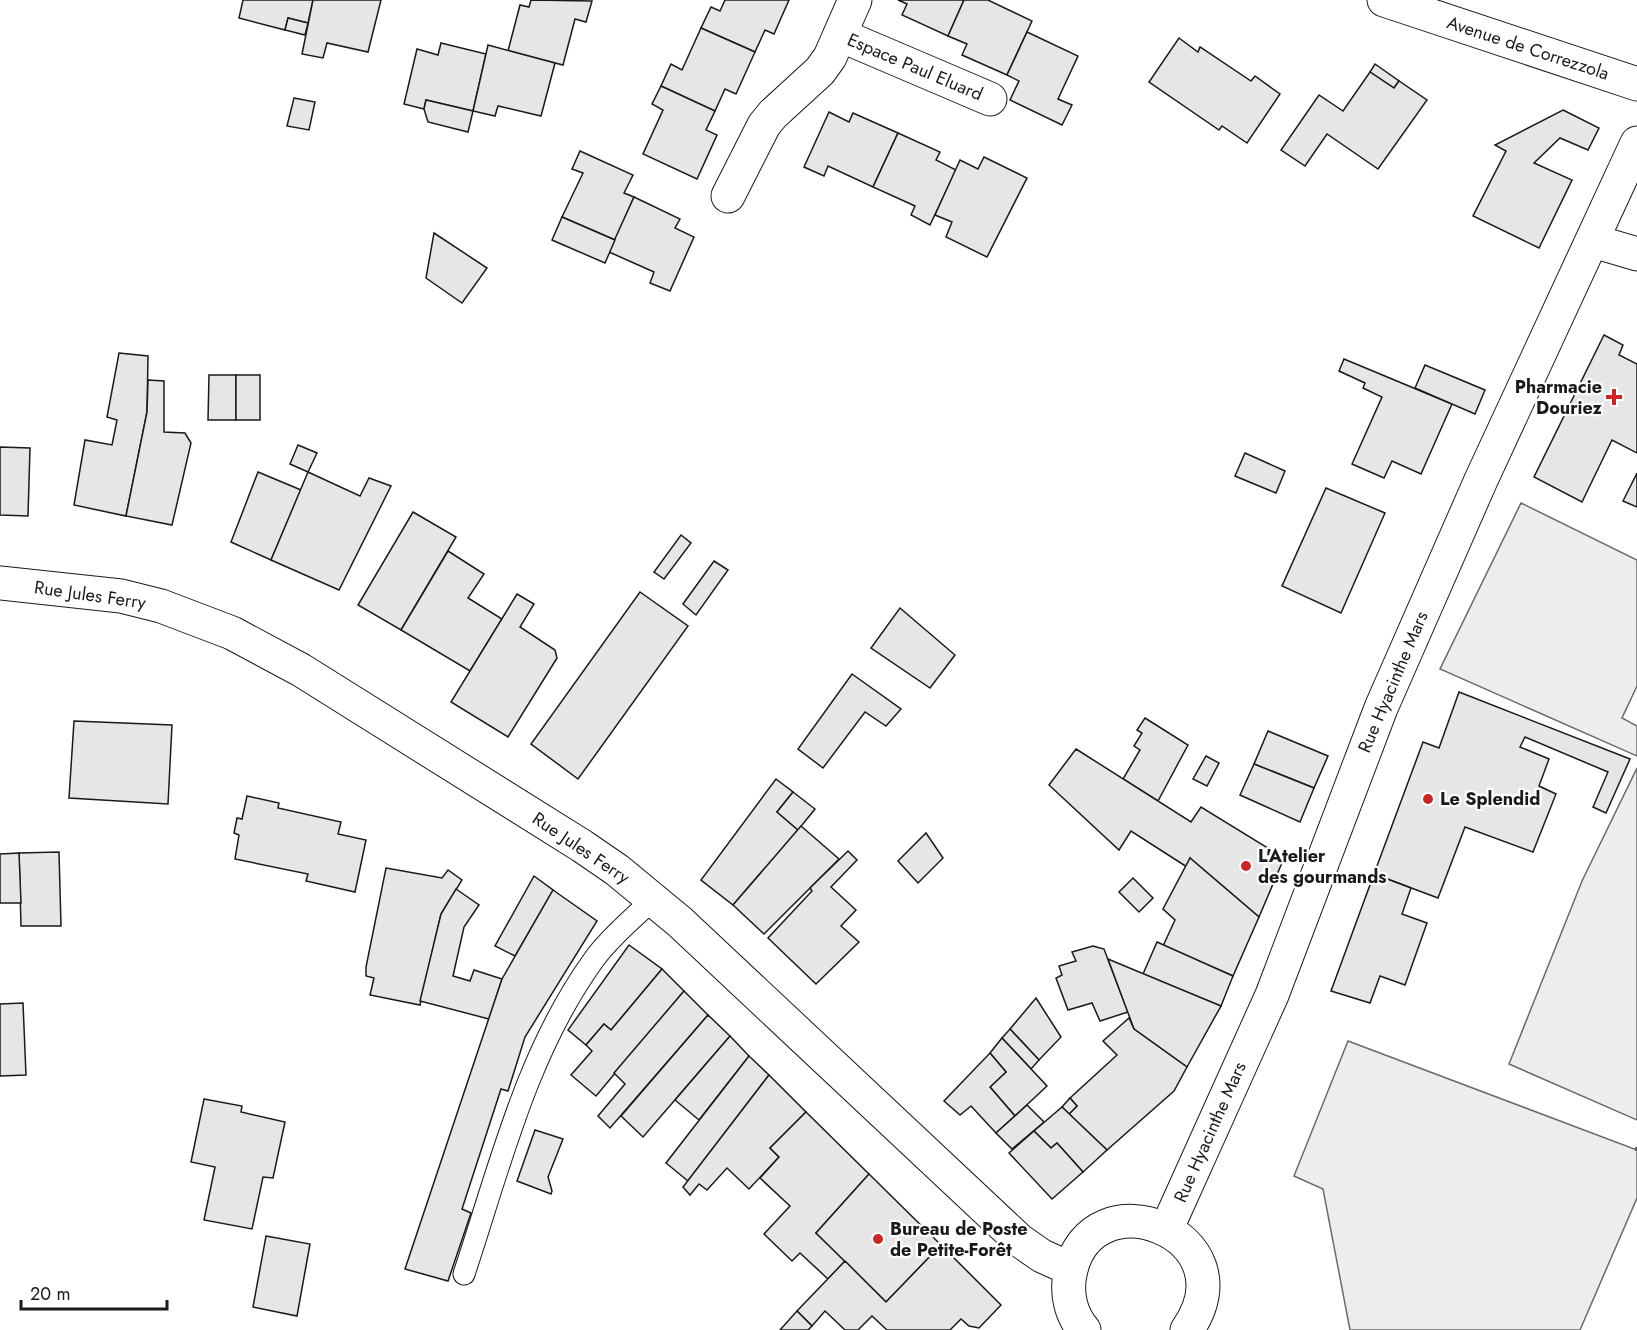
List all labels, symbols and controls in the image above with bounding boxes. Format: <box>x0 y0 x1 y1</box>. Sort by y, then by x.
street label: Avenue de Correzzola <box>1444 10 1612 86</box>
street label: Espace Paul Eluard <box>843 27 987 107</box>
place label: Pharmacie Douriez <box>1515 374 1603 421</box>
marker: Pharmacie Douriez <box>1607 390 1621 404</box>
street label: Rue Jules Ferry <box>32 574 148 616</box>
street label: Rue Hyacinthe Mars <box>1351 607 1435 757</box>
place label: Le Splendid <box>1440 786 1540 812</box>
marker: Le Splendid <box>1421 792 1435 806</box>
street label: Rue Jules Ferry <box>527 806 635 890</box>
place label: L'Atelier des gourmands <box>1258 843 1387 890</box>
marker: L'Atelier des gourmands <box>1239 859 1253 873</box>
street label: Rue Hyacinthe Mars <box>1167 1058 1253 1206</box>
place label: Bureau de Poste de Petite-Forêt <box>890 1216 1028 1263</box>
marker: Bureau de Poste de Petite-Forêt <box>871 1232 885 1246</box>
scale bar <box>21 1273 166 1311</box>
text: 20 m <box>30 1281 70 1307</box>

